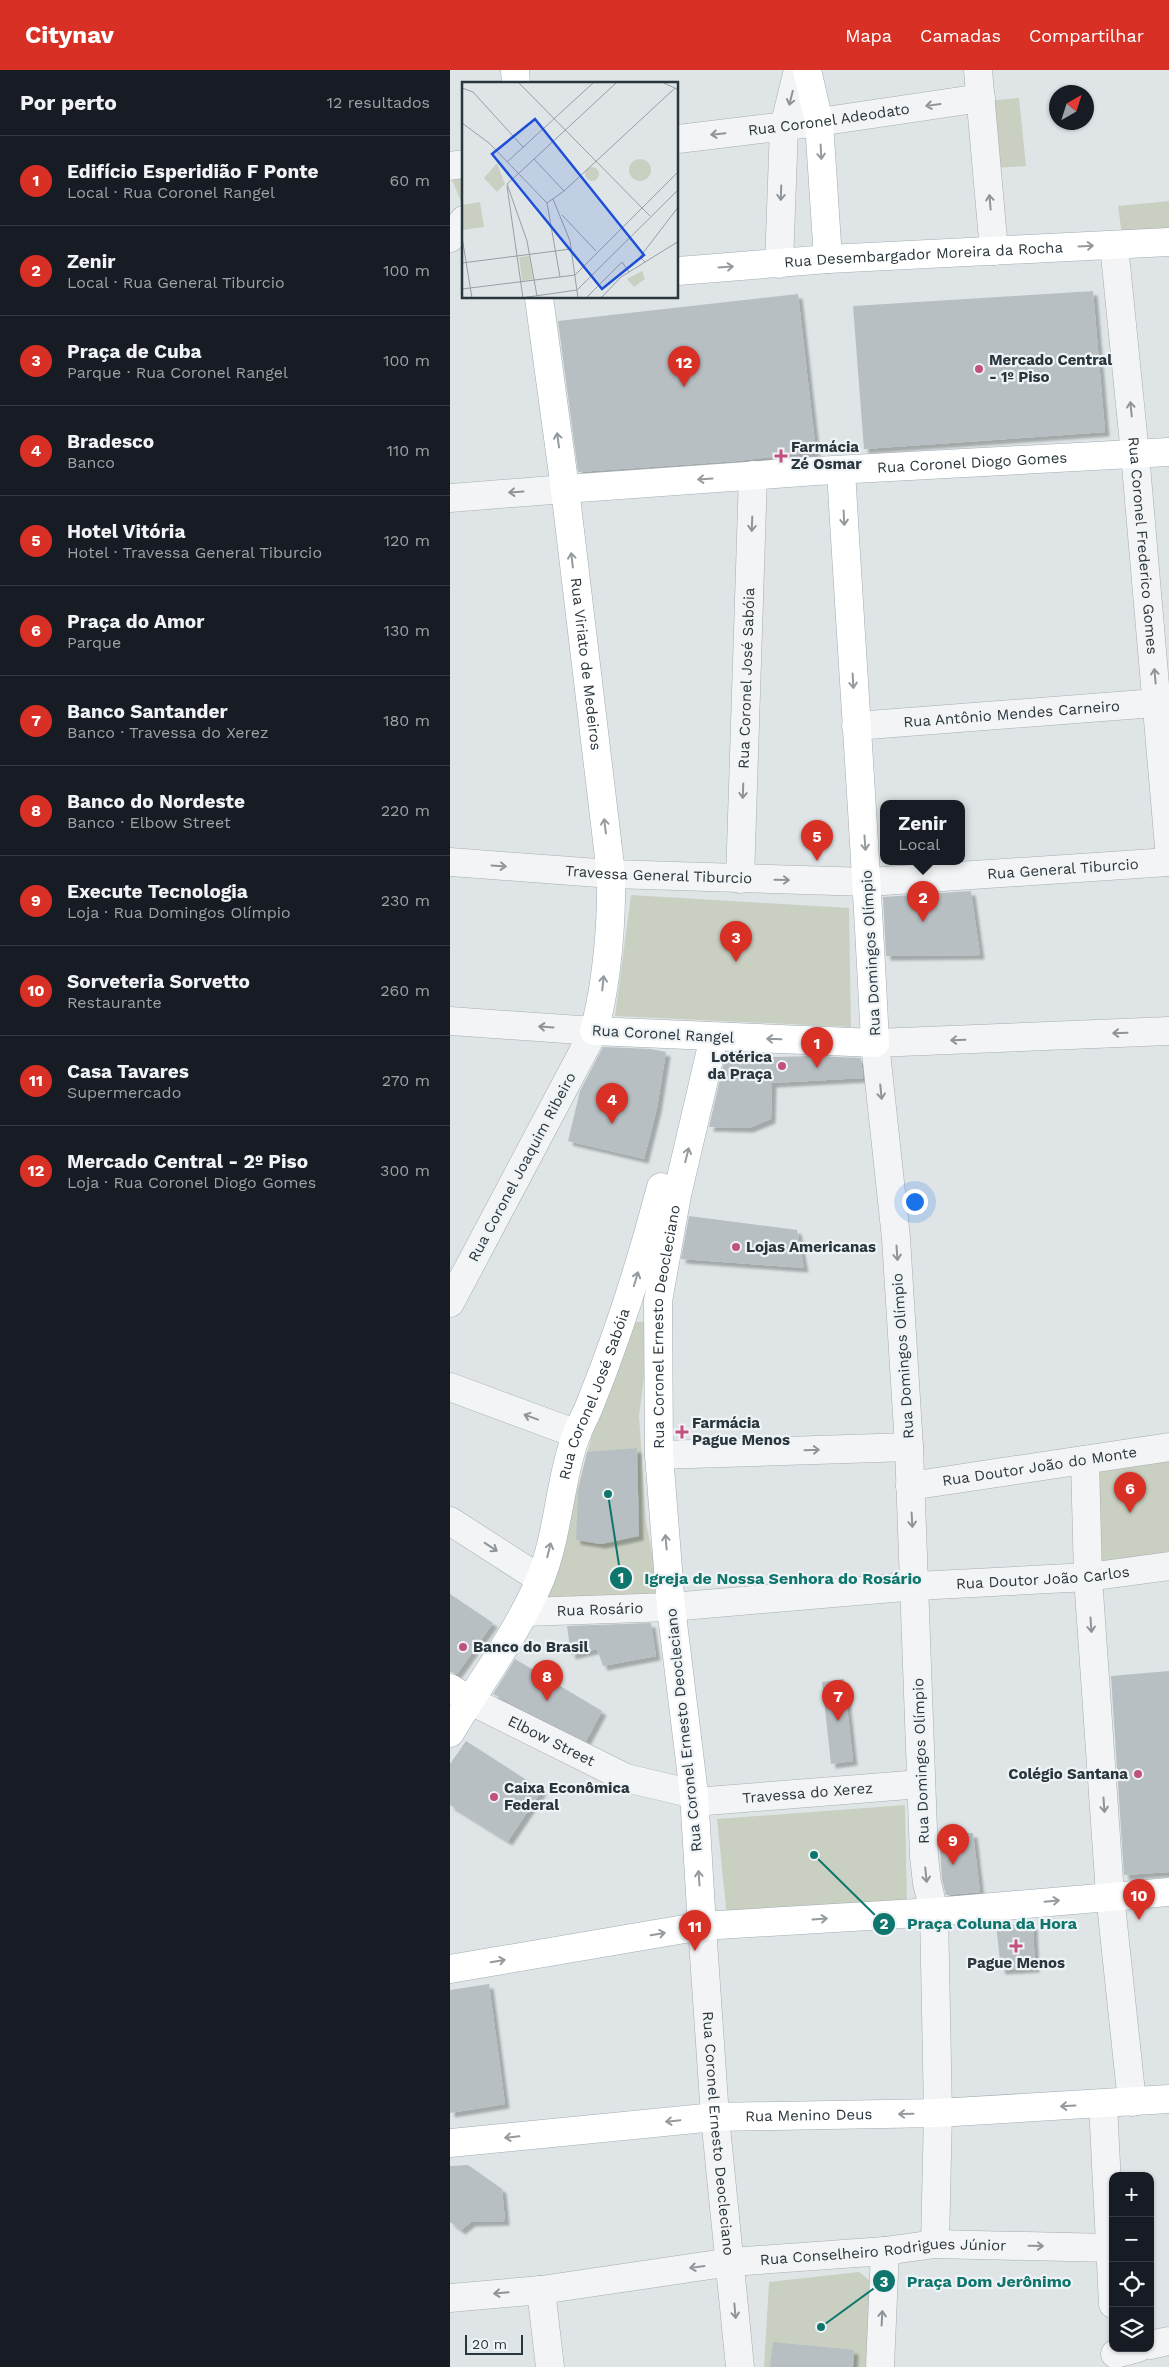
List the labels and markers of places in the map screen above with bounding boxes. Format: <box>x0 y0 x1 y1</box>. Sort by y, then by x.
pin: 12 <box>668 346 700 387</box>
place label: Mercado Central - 1º Piso <box>989 351 1112 386</box>
marker: Mercado Central - 1º Piso <box>973 363 985 375</box>
place label: Farmácia Zé Osmar <box>791 438 862 473</box>
marker: Farmácia Zé Osmar <box>775 450 787 462</box>
pin: 5 <box>801 820 833 861</box>
pin: 2 <box>907 881 939 922</box>
pin: 3 <box>720 921 752 962</box>
pin: 1 <box>801 1027 833 1068</box>
place label: Lotérica da Praça <box>708 1048 772 1083</box>
marker: Lotérica da Praça <box>776 1060 788 1072</box>
pin: 4 <box>596 1083 628 1124</box>
place label: Lojas Americanas <box>746 1238 876 1256</box>
marker: Lojas Americanas <box>730 1241 742 1253</box>
place label: Farmácia Pague Menos <box>692 1414 790 1449</box>
marker: Farmácia Pague Menos <box>676 1426 688 1438</box>
pin: 6 <box>1114 1472 1146 1513</box>
callout: Igreja de Nossa Senhora do Rosário <box>609 1562 932 1593</box>
place label: Banco do Brasil <box>473 1638 588 1656</box>
marker: Banco do Brasil <box>457 1641 469 1653</box>
pin: 8 <box>531 1660 563 1701</box>
pin: 7 <box>822 1680 854 1721</box>
place label: Colégio Santana <box>1008 1765 1128 1783</box>
marker: Colégio Santana <box>1132 1768 1144 1780</box>
place label: Caixa Econômica Federal <box>504 1779 630 1814</box>
marker: Caixa Econômica Federal <box>488 1791 500 1803</box>
pin: 9 <box>937 1824 969 1865</box>
pin: 10 <box>1123 1879 1155 1920</box>
callout: Praça Coluna da Hora <box>872 1908 1087 1939</box>
pin: 11 <box>679 1910 711 1951</box>
marker: Pague Menos <box>1010 1940 1022 1952</box>
place label: Pague Menos <box>967 1954 1065 1972</box>
callout: Praça Dom Jerônimo <box>872 2266 1081 2297</box>

